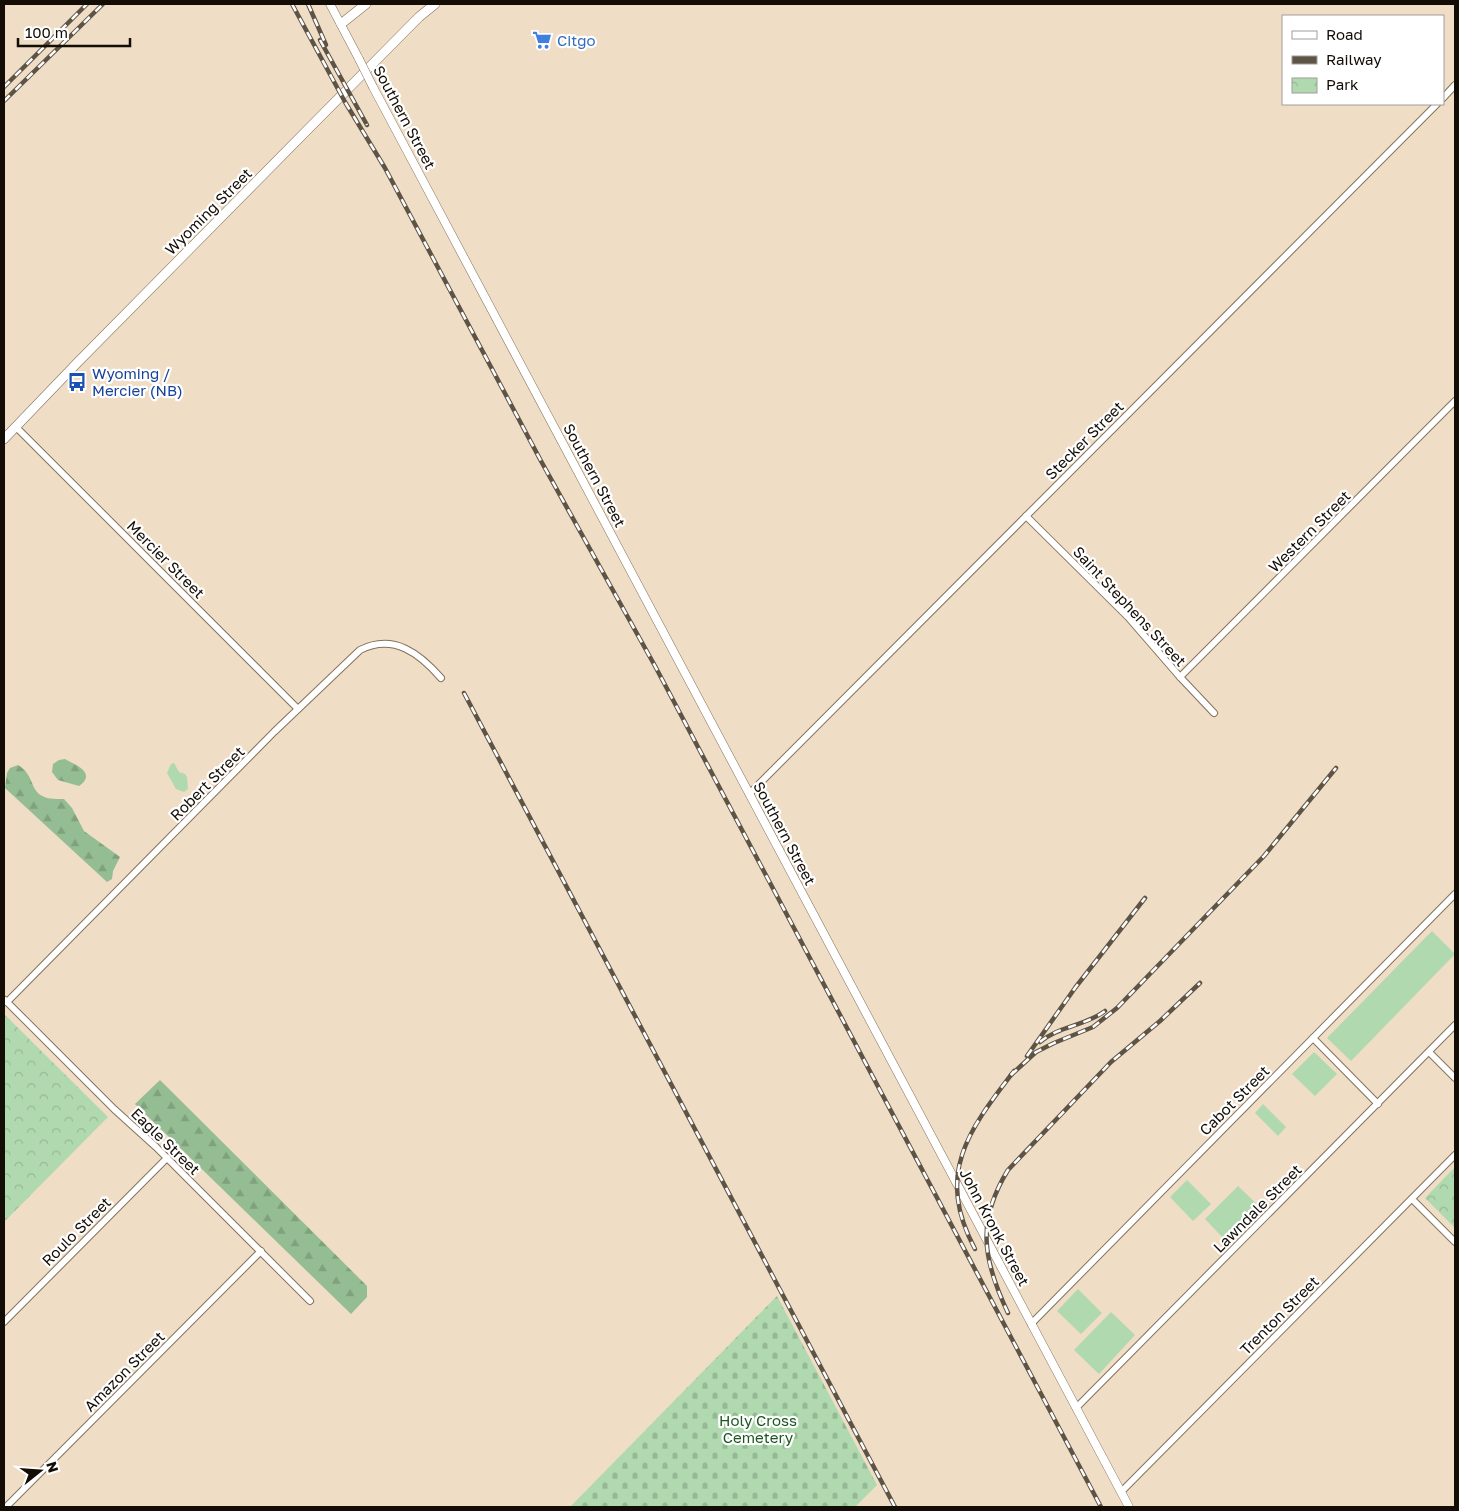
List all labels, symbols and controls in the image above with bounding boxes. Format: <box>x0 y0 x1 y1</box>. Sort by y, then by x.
scale bar <box>18 15 130 47</box>
legend <box>1282 15 1444 105</box>
text: 100 m <box>25 23 68 41</box>
text: Road <box>1326 25 1363 43</box>
supermarket icon: Citgo <box>531 29 553 51</box>
place label: Citgo <box>557 31 595 49</box>
text: Railway <box>1326 50 1382 68</box>
street label: Southern Street <box>370 62 440 172</box>
text: Park <box>1326 75 1359 93</box>
street label: Wyoming Street <box>161 164 255 258</box>
place label: Wyoming / Mercier (NB) <box>92 364 183 399</box>
bus stop icon: Wyoming / Mercier (NB) <box>66 371 88 393</box>
street label: Stecker Street <box>1041 397 1127 483</box>
street label: Southern Street <box>560 420 630 530</box>
street label: Western Street <box>1264 486 1354 576</box>
street label: Mercier Street <box>124 517 208 601</box>
street label: Saint Stephens Street <box>1070 542 1190 670</box>
street label: Robert Street <box>166 742 248 824</box>
street label: Southern Street <box>750 778 820 888</box>
street label: Cabot Street <box>1195 1061 1273 1139</box>
street label: Eagle Street <box>128 1104 204 1178</box>
street label: Lawndale Street <box>1209 1160 1305 1256</box>
street label: John Kronk Street <box>956 1165 1034 1289</box>
street label: Roulo Street <box>38 1193 114 1269</box>
street label: Trenton Street <box>1236 1272 1322 1358</box>
street label: Amazon Street <box>80 1327 168 1415</box>
park label: Holy Cross Cemetery <box>719 1411 797 1446</box>
north arrow <box>15 1446 65 1496</box>
text: N <box>43 1459 63 1475</box>

